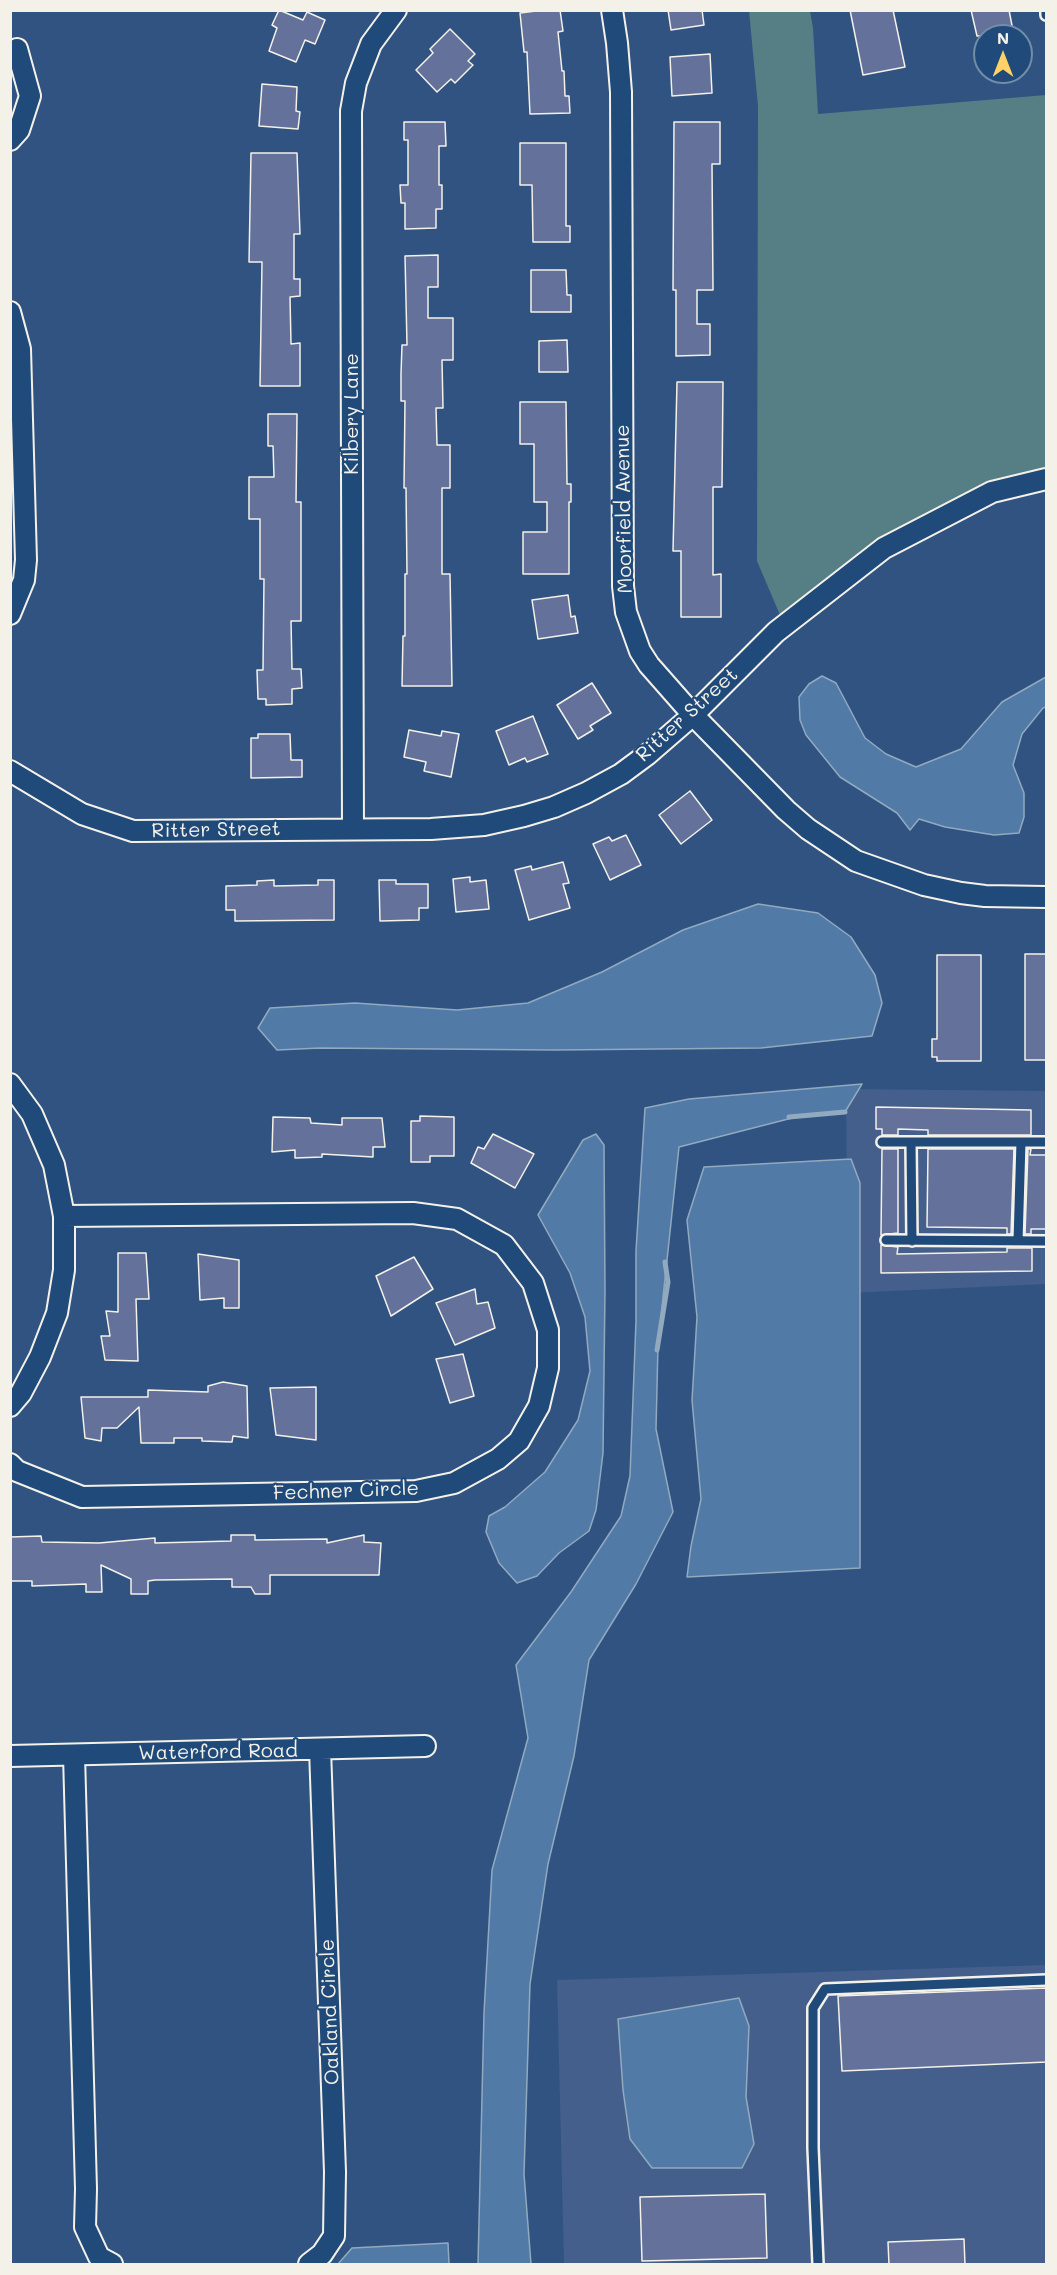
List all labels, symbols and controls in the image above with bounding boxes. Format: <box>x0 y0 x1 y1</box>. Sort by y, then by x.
north arrow <box>973 24 1033 84</box>
text: N <box>997 27 1009 48</box>
street label: Kilbery Lane <box>340 353 364 475</box>
street label: Moorfield Avenue <box>611 424 637 594</box>
street label: Ritter Street <box>631 663 743 767</box>
street label: Ritter Street <box>151 817 281 843</box>
street label: Fechner Circle <box>273 1476 419 1506</box>
street label: Waterford Road <box>138 1739 298 1765</box>
street label: Oakland Circle <box>315 1939 345 2085</box>

